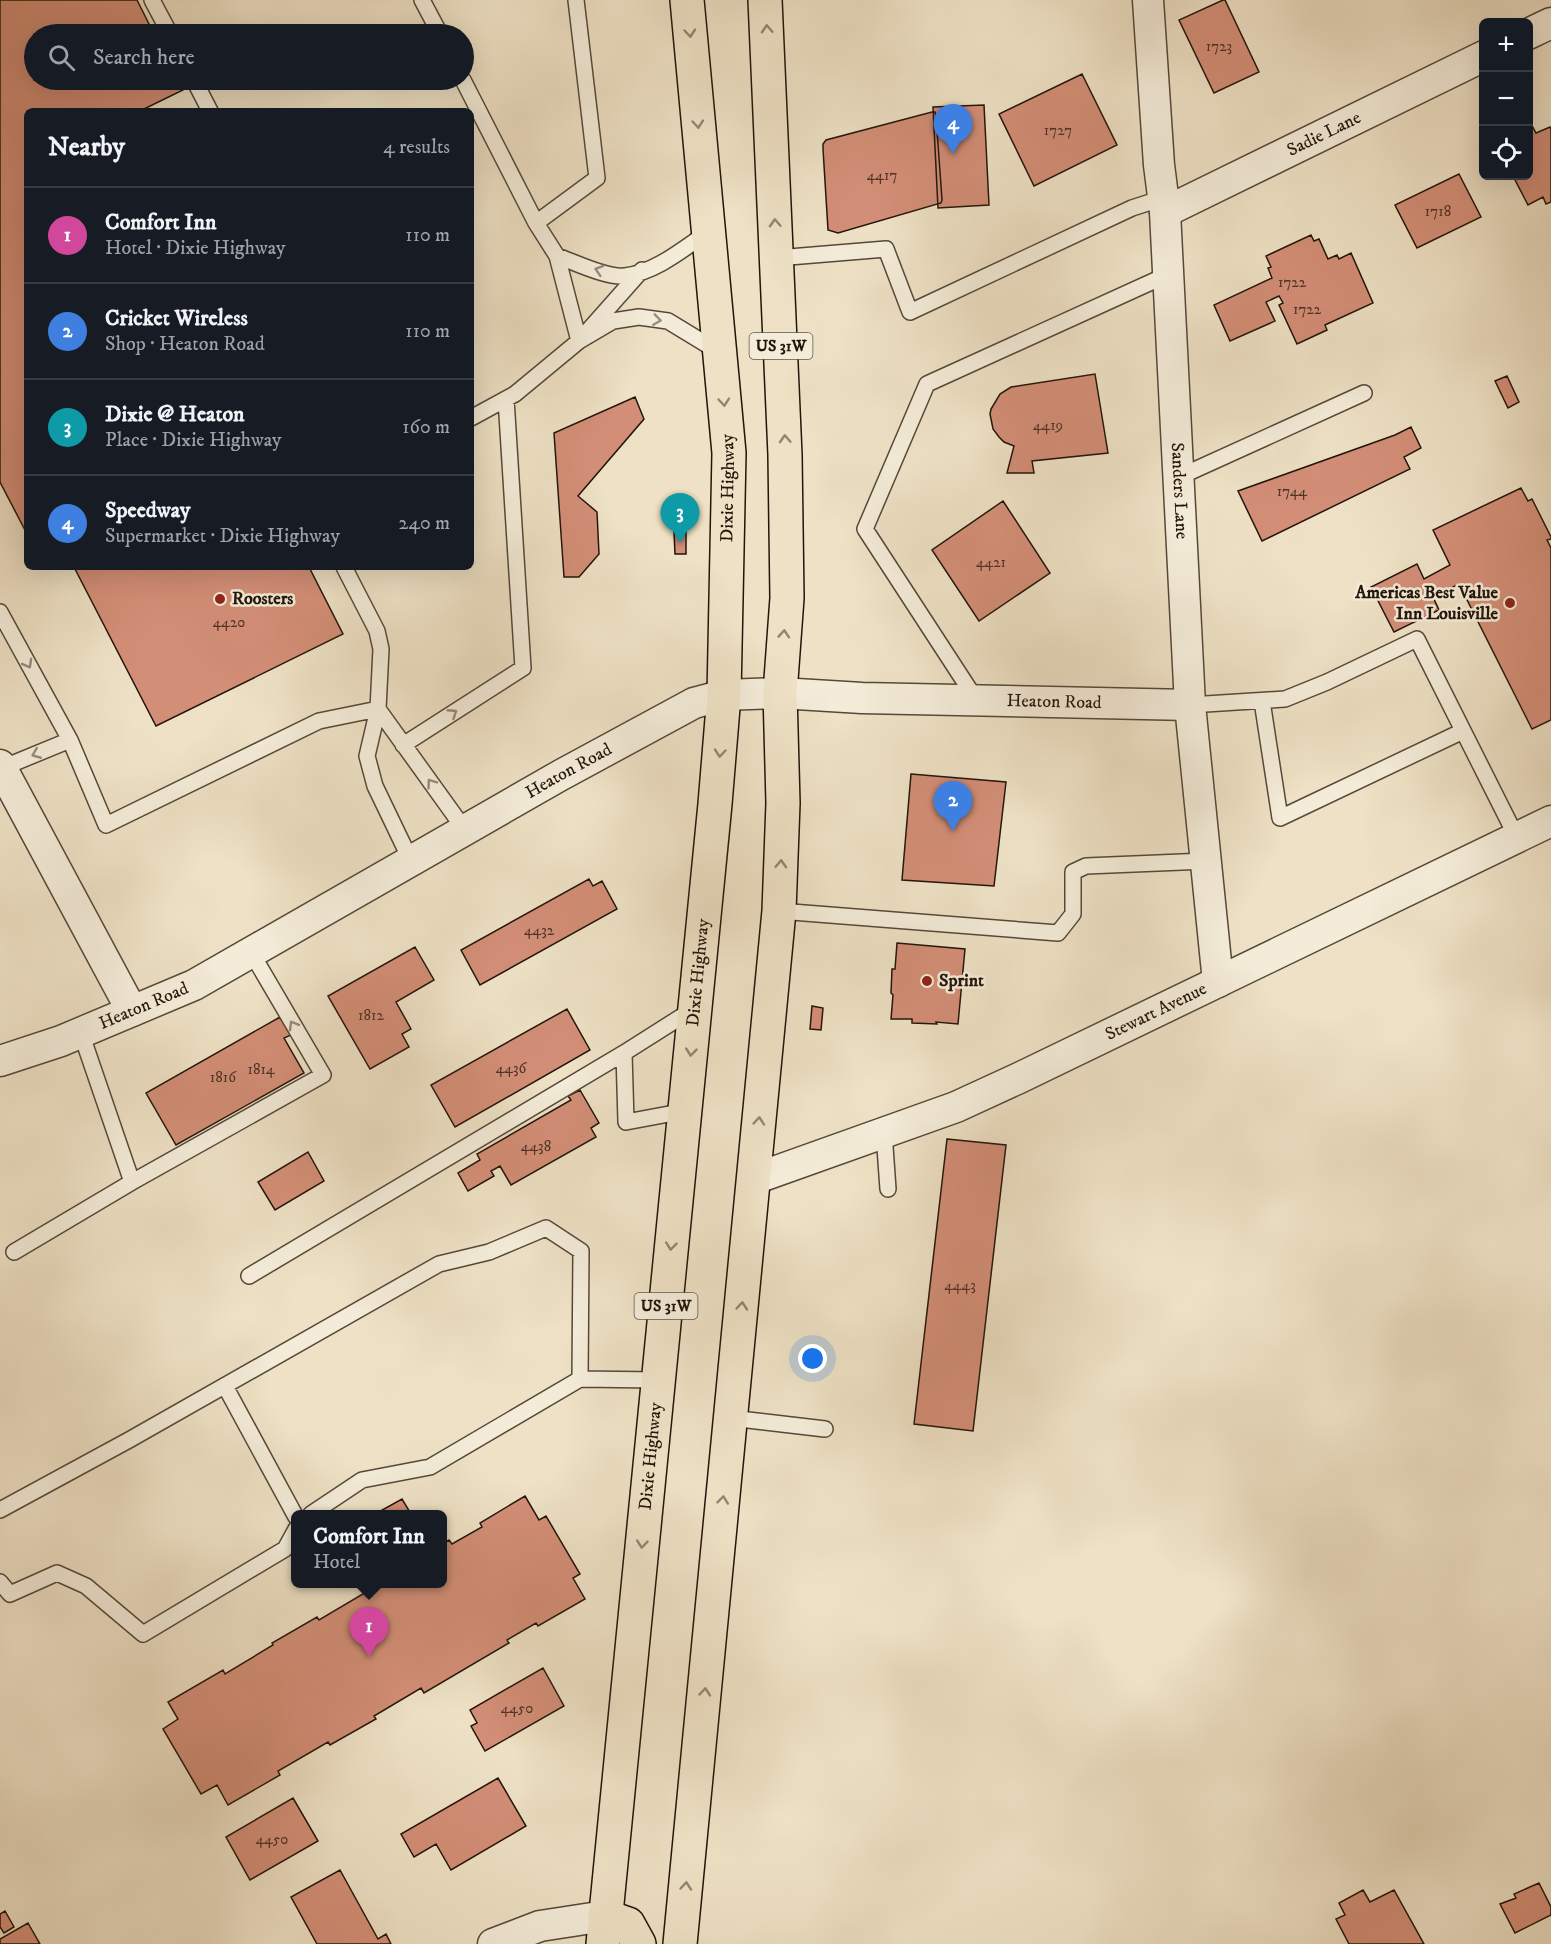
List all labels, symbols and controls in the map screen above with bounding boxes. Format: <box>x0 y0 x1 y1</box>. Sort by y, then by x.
map controls <box>1479 18 1533 180</box>
button: + <box>1479 18 1533 72</box>
search box <box>24 24 474 90</box>
one-way arrow <box>760 24 773 33</box>
one-way arrow <box>683 28 696 37</box>
house number: 1723 <box>1206 37 1232 56</box>
icon: search <box>45 41 78 74</box>
text: Search here <box>93 44 195 71</box>
button: − <box>1479 72 1533 126</box>
pin: 4 <box>934 104 972 154</box>
street label: Sadie Lane <box>1283 107 1365 162</box>
one-way arrow <box>691 119 704 128</box>
house number: 1727 <box>1044 121 1072 140</box>
button: locate <box>1479 126 1533 180</box>
text: Nearby <box>48 131 125 164</box>
text: 4 results <box>383 135 450 160</box>
house number: 4417 <box>867 166 897 185</box>
house number: 1718 <box>1425 202 1451 221</box>
text: Comfort Inn <box>105 209 216 236</box>
one-way arrow <box>769 219 782 228</box>
text: 1 <box>64 223 71 248</box>
text: 110 m <box>405 223 450 248</box>
text: Hotel · Dixie Highway <box>105 236 286 261</box>
one-way arrow <box>594 265 605 277</box>
house number: 1722 <box>1278 273 1307 292</box>
house number: 1722 <box>1293 300 1322 319</box>
text: Cricket Wireless <box>105 305 248 332</box>
one-way arrow <box>653 313 662 325</box>
text: 2 <box>63 319 72 344</box>
text: 110 m <box>405 319 450 344</box>
text: Shop · Heaton Road <box>105 332 265 357</box>
road number: US 31W <box>750 333 812 359</box>
one-way arrow <box>717 397 730 406</box>
text: Dixie @ Heaton <box>105 401 245 428</box>
text: 3 <box>64 415 71 440</box>
text: 160 m <box>402 415 450 440</box>
house number: 4419 <box>1033 416 1063 435</box>
text: Place · Dixie Highway <box>105 428 282 453</box>
street label: Dixie Highway <box>716 432 740 542</box>
one-way arrow <box>778 435 791 444</box>
street label: Sanders Lane <box>1166 442 1193 540</box>
house number: 1744 <box>1277 482 1308 501</box>
pin: 3 <box>660 494 700 543</box>
text: Speedway <box>105 497 190 524</box>
text: 4 <box>62 511 73 536</box>
text: 240 m <box>399 511 450 536</box>
text: Supermarket · Dixie Highway <box>105 524 340 549</box>
house number: 4421 <box>976 553 1006 572</box>
place label: Americas Best Value Inn Louisville <box>1354 582 1499 625</box>
place label: Roosters <box>232 588 293 610</box>
marker: Roosters <box>213 592 227 606</box>
marker: Americas Best Value Inn Louisville <box>1503 596 1517 610</box>
house number: 4420 <box>213 613 245 632</box>
one-way arrow <box>778 630 791 639</box>
one-way arrow <box>21 658 32 668</box>
street label: Heaton Road <box>1006 690 1102 714</box>
one-way arrow <box>446 710 457 721</box>
street label: Heaton Road <box>522 739 616 804</box>
one-way arrow <box>31 747 42 759</box>
one-way arrow <box>713 748 726 757</box>
one-way arrow <box>427 778 438 789</box>
pin: 2 <box>934 782 972 831</box>
one-way arrow <box>775 860 787 869</box>
street label: Dixie Highway <box>682 917 715 1028</box>
house number: 4432 <box>524 921 555 940</box>
place label: Sprint <box>939 970 984 992</box>
marker: Sprint <box>920 974 934 988</box>
street label: Heaton Road <box>96 978 192 1035</box>
street label: Stewart Avenue <box>1102 978 1210 1046</box>
house number: 1812 <box>358 1006 385 1025</box>
one-way arrow <box>289 1021 300 1031</box>
one-way arrow <box>685 1047 698 1056</box>
house number: 4436 <box>496 1059 528 1078</box>
house number: 1814 <box>247 1060 275 1079</box>
house number: 1816 <box>210 1068 237 1087</box>
one-way arrow <box>752 1116 765 1126</box>
house number: 4438 <box>521 1137 551 1156</box>
one-way arrow <box>665 1241 678 1250</box>
house number: 4443 <box>944 1276 976 1295</box>
road number: US 31W <box>634 1293 698 1319</box>
one-way arrow <box>735 1301 748 1311</box>
your location <box>798 1344 827 1373</box>
street label: Dixie Highway <box>635 1401 667 1511</box>
one-way arrow <box>716 1496 729 1505</box>
popup <box>291 1510 447 1588</box>
text: Comfort Inn <box>313 1523 425 1550</box>
one-way arrow <box>636 1540 649 1549</box>
text: Hotel <box>313 1550 360 1575</box>
pin: 1 <box>350 1608 388 1657</box>
one-way arrow <box>698 1687 711 1696</box>
house number: 4450 <box>501 1699 533 1718</box>
house number: 4450 <box>256 1830 288 1849</box>
one-way arrow <box>679 1881 692 1890</box>

